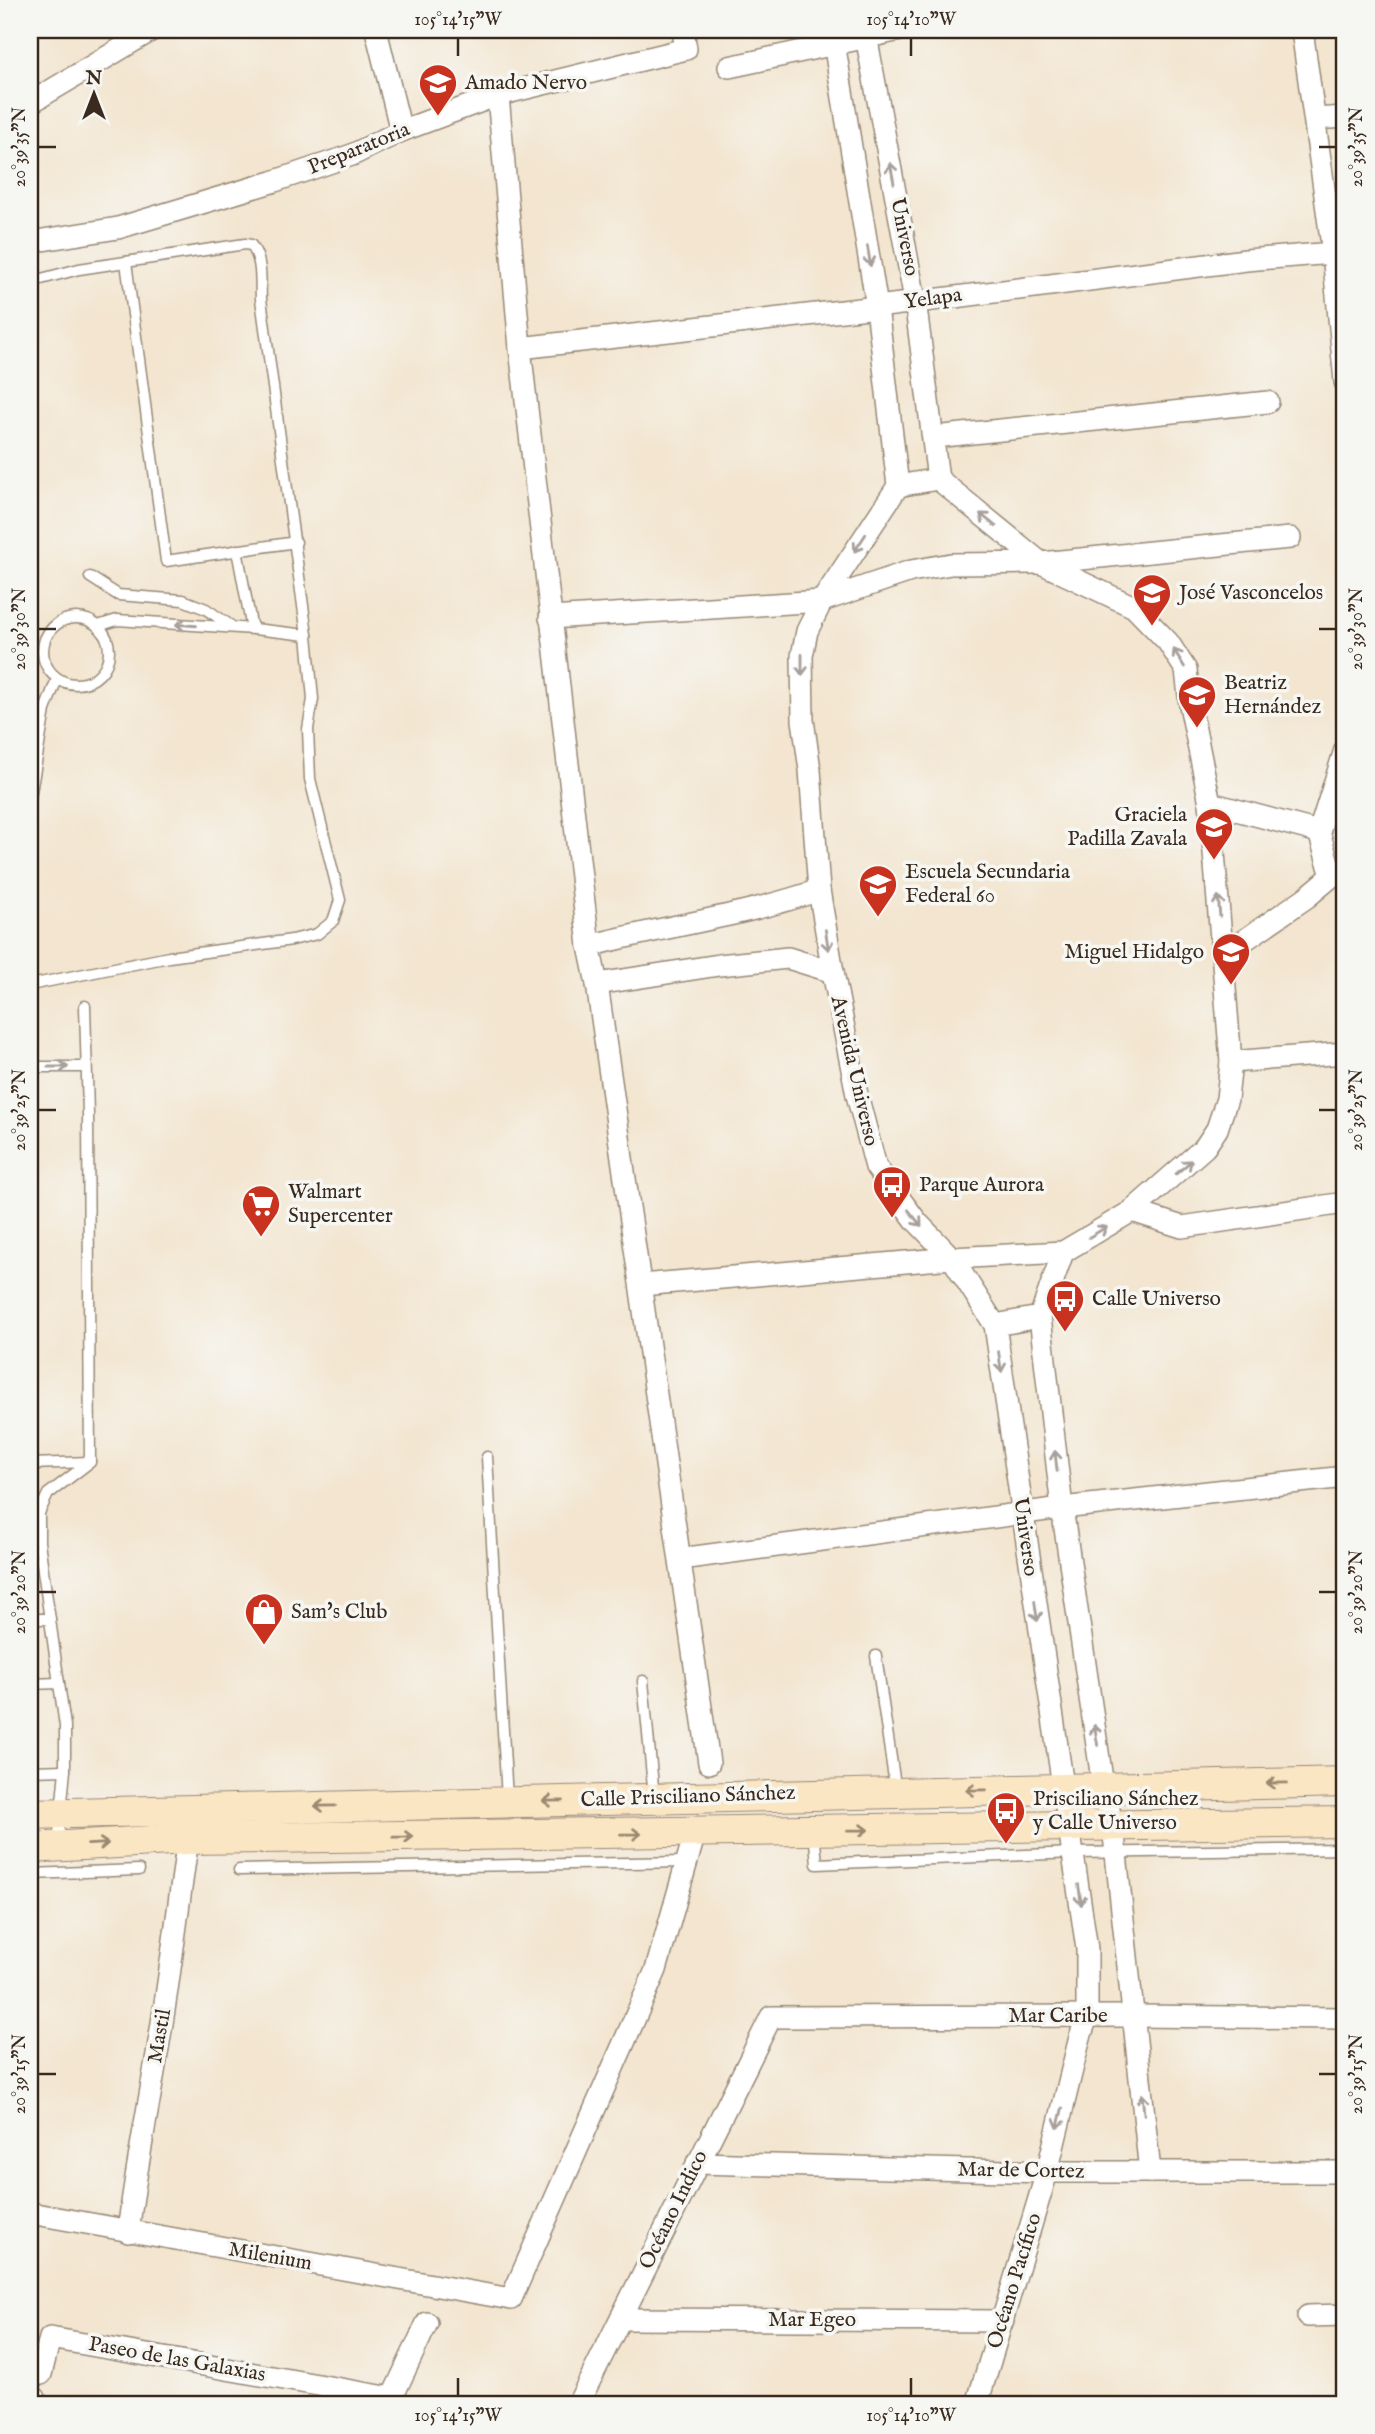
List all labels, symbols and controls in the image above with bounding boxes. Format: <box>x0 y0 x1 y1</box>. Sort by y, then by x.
text: 105°14'15"W <box>414 9 503 32</box>
text: 105°14'10"W <box>866 9 957 32</box>
north arrow <box>60 60 130 130</box>
school or university icon: Amado Nervo <box>417 62 459 117</box>
text: N <box>85 67 103 91</box>
place label: Amado Nervo <box>464 70 587 97</box>
text: 20°39'35"N <box>9 106 32 187</box>
text: 20°39'35"N <box>1346 106 1369 187</box>
street label: Preparatoria <box>304 116 415 182</box>
one-way arrow <box>884 162 898 185</box>
street label: Universo <box>883 196 925 278</box>
one-way arrow <box>863 244 876 267</box>
street label: Yelapa <box>902 281 964 316</box>
one-way arrow <box>979 512 997 528</box>
one-way arrow <box>853 532 867 552</box>
school or university icon: José Vasconcelos <box>1131 572 1173 627</box>
place label: José Vasconcelos <box>1177 580 1323 607</box>
text: 20°39'30"N <box>9 587 32 670</box>
text: 20°39'30"N <box>1346 587 1369 670</box>
one-way arrow <box>175 618 198 631</box>
one-way arrow <box>1171 649 1185 669</box>
one-way arrow <box>795 654 809 677</box>
place label: Beatriz Hernández <box>1224 670 1321 721</box>
school or university icon: Beatriz Hernández <box>1176 674 1218 729</box>
place label: Graciela Padilla Zavala <box>1067 802 1188 853</box>
school or university icon: Graciela Padilla Zavala <box>1193 806 1235 861</box>
place label: Escuela Secundaria Federal 60 <box>905 859 1071 910</box>
school or university icon: Escuela Secundaria Federal 60 <box>857 863 899 918</box>
one-way arrow <box>1212 895 1225 917</box>
one-way arrow <box>821 928 834 951</box>
school or university icon: Miguel Hidalgo <box>1210 931 1252 986</box>
place label: Miguel Hidalgo <box>1064 939 1204 966</box>
street label: Avenida Universo <box>823 992 884 1149</box>
one-way arrow <box>46 1060 69 1074</box>
text: 20°39'25"N <box>9 1069 32 1151</box>
text: 20°39'25"N <box>1346 1069 1369 1151</box>
one-way arrow <box>1175 1159 1193 1175</box>
bus stop icon: Parque Aurora <box>871 1164 913 1219</box>
place label: Parque Aurora <box>919 1172 1045 1199</box>
place label: Walmart Supercenter <box>288 1179 393 1230</box>
supermarket icon: Walmart Supercenter <box>240 1183 282 1238</box>
one-way arrow <box>907 1209 922 1227</box>
one-way arrow <box>1087 1225 1107 1239</box>
bus stop icon: Calle Universo <box>1044 1278 1086 1333</box>
place label: Calle Universo <box>1092 1286 1221 1313</box>
one-way arrow <box>994 1350 1007 1373</box>
one-way arrow <box>1050 1451 1063 1473</box>
street label: Universo <box>1006 1496 1044 1578</box>
text: 20°39'20"N <box>9 1549 32 1634</box>
text: 20°39'20"N <box>1346 1549 1369 1634</box>
shop icon: Sam's Club <box>243 1591 285 1646</box>
place label: Sam's Club <box>291 1599 387 1626</box>
one-way arrow <box>1030 1599 1043 1622</box>
one-way arrow <box>1089 1724 1102 1747</box>
one-way arrow <box>1266 1776 1289 1790</box>
street label: Calle Prisciliano Sánchez <box>580 1780 796 1814</box>
one-way arrow <box>965 1783 988 1797</box>
place label: Prisciliano Sánchez y Calle Universo <box>1032 1786 1199 1837</box>
bus stop icon: Prisciliano Sánchez y Calle Universo <box>985 1790 1027 1845</box>
one-way arrow <box>542 1794 565 1808</box>
one-way arrow <box>314 1800 337 1813</box>
one-way arrow <box>847 1824 870 1837</box>
one-way arrow <box>619 1827 642 1840</box>
one-way arrow <box>392 1830 415 1843</box>
one-way arrow <box>86 1838 109 1851</box>
one-way arrow <box>1073 1883 1086 1906</box>
street label: Mar Caribe <box>1008 2003 1108 2030</box>
street label: Mastil <box>142 2006 178 2065</box>
text: 20°39'15"N <box>9 2033 32 2114</box>
text: 20°39'15"N <box>1346 2033 1369 2114</box>
one-way arrow <box>1137 2093 1150 2116</box>
one-way arrow <box>1053 2106 1066 2129</box>
street label: Océano Indico <box>633 2146 715 2274</box>
street label: Mar de Cortez <box>957 2156 1085 2186</box>
street label: Océano Pacífico <box>982 2210 1048 2352</box>
street label: Milenium <box>226 2236 314 2278</box>
street label: Mar Egeo <box>768 2307 856 2334</box>
street label: Paseo de las Galaxias <box>86 2331 268 2389</box>
text: 105°14'15"W <box>414 2405 503 2428</box>
text: 105°14'10"W <box>866 2405 957 2428</box>

